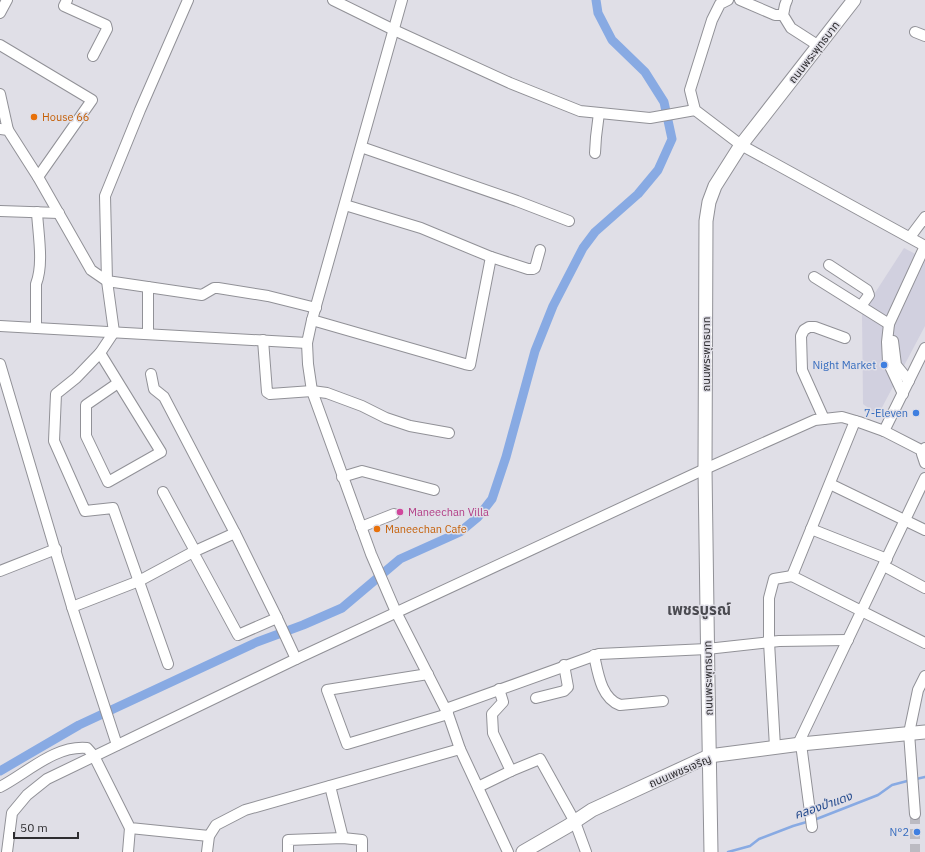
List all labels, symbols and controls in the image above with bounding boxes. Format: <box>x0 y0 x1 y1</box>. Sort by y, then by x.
street label: ถนนพระพุทธบาท <box>785 18 843 86</box>
place label: House 66 <box>42 110 89 124</box>
marker: House 66 <box>29 112 39 122</box>
street label: ถนนพระพุทธบาท <box>699 317 713 391</box>
place label: Night Market <box>813 358 876 372</box>
marker: Night Market <box>879 360 889 370</box>
place label: 7-Eleven <box>864 406 908 420</box>
marker: 7-Eleven <box>911 408 921 418</box>
place label: Maneechan Villa <box>408 505 489 519</box>
marker: Maneechan Villa <box>395 507 405 517</box>
place label: Maneechan Cafe <box>385 522 467 536</box>
marker: Maneechan Cafe <box>372 524 382 534</box>
district label: เพชรบูรณ์ <box>667 600 731 620</box>
street label: ถนนพระพุทธบาท <box>700 640 716 716</box>
street label: ถนนเพชรเจริญ <box>647 752 713 790</box>
water label: คลองป่าแดง <box>792 788 854 822</box>
scale bar <box>14 814 78 840</box>
text: 50 m <box>20 820 48 835</box>
place label: N°2 <box>889 825 909 839</box>
marker: N°2 <box>912 827 922 837</box>

